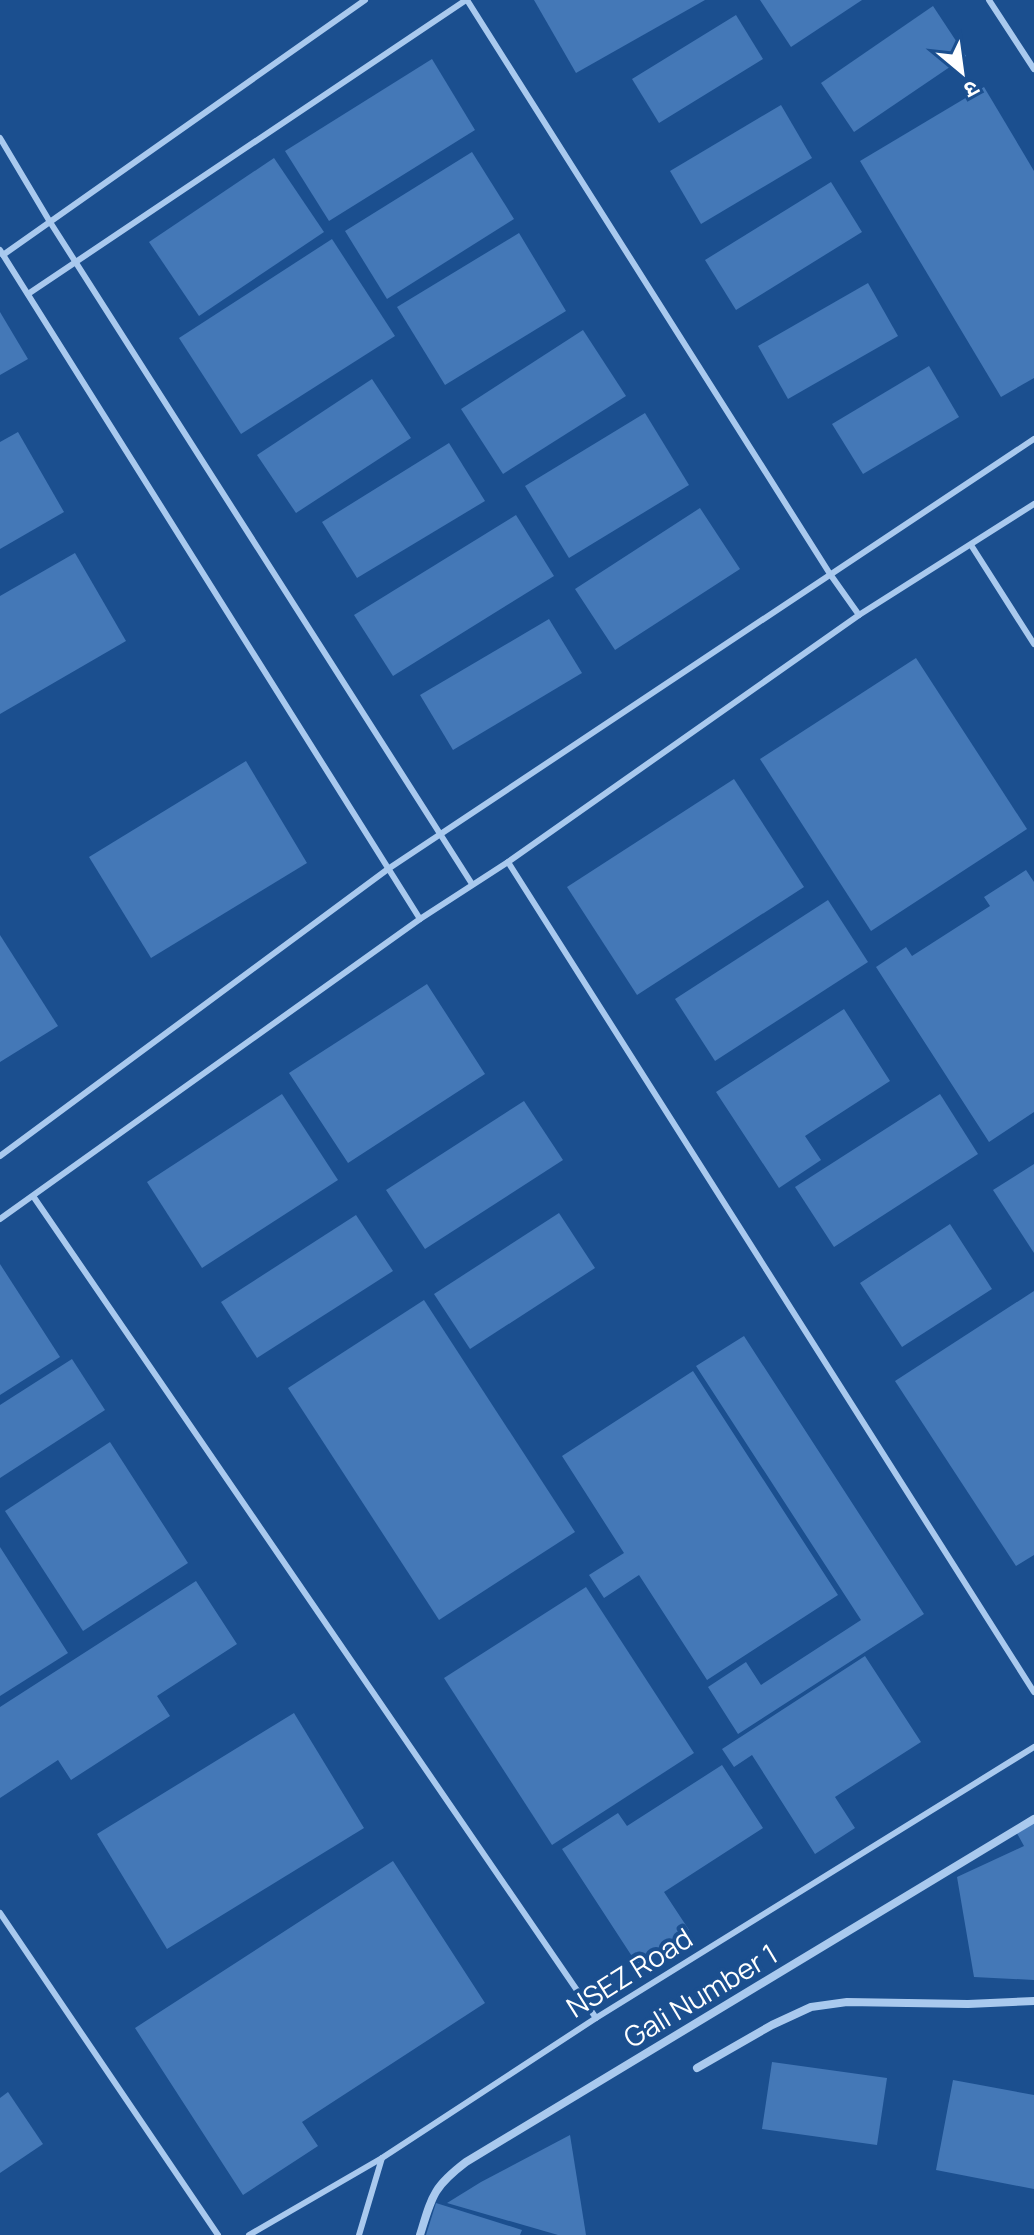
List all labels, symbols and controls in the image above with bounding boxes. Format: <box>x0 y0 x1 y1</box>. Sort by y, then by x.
north arrow <box>922 32 1002 112</box>
text: उ <box>958 73 985 106</box>
street label: NSEZ Road <box>559 1918 699 2026</box>
street label: Gali Number 1 <box>616 1934 784 2056</box>

